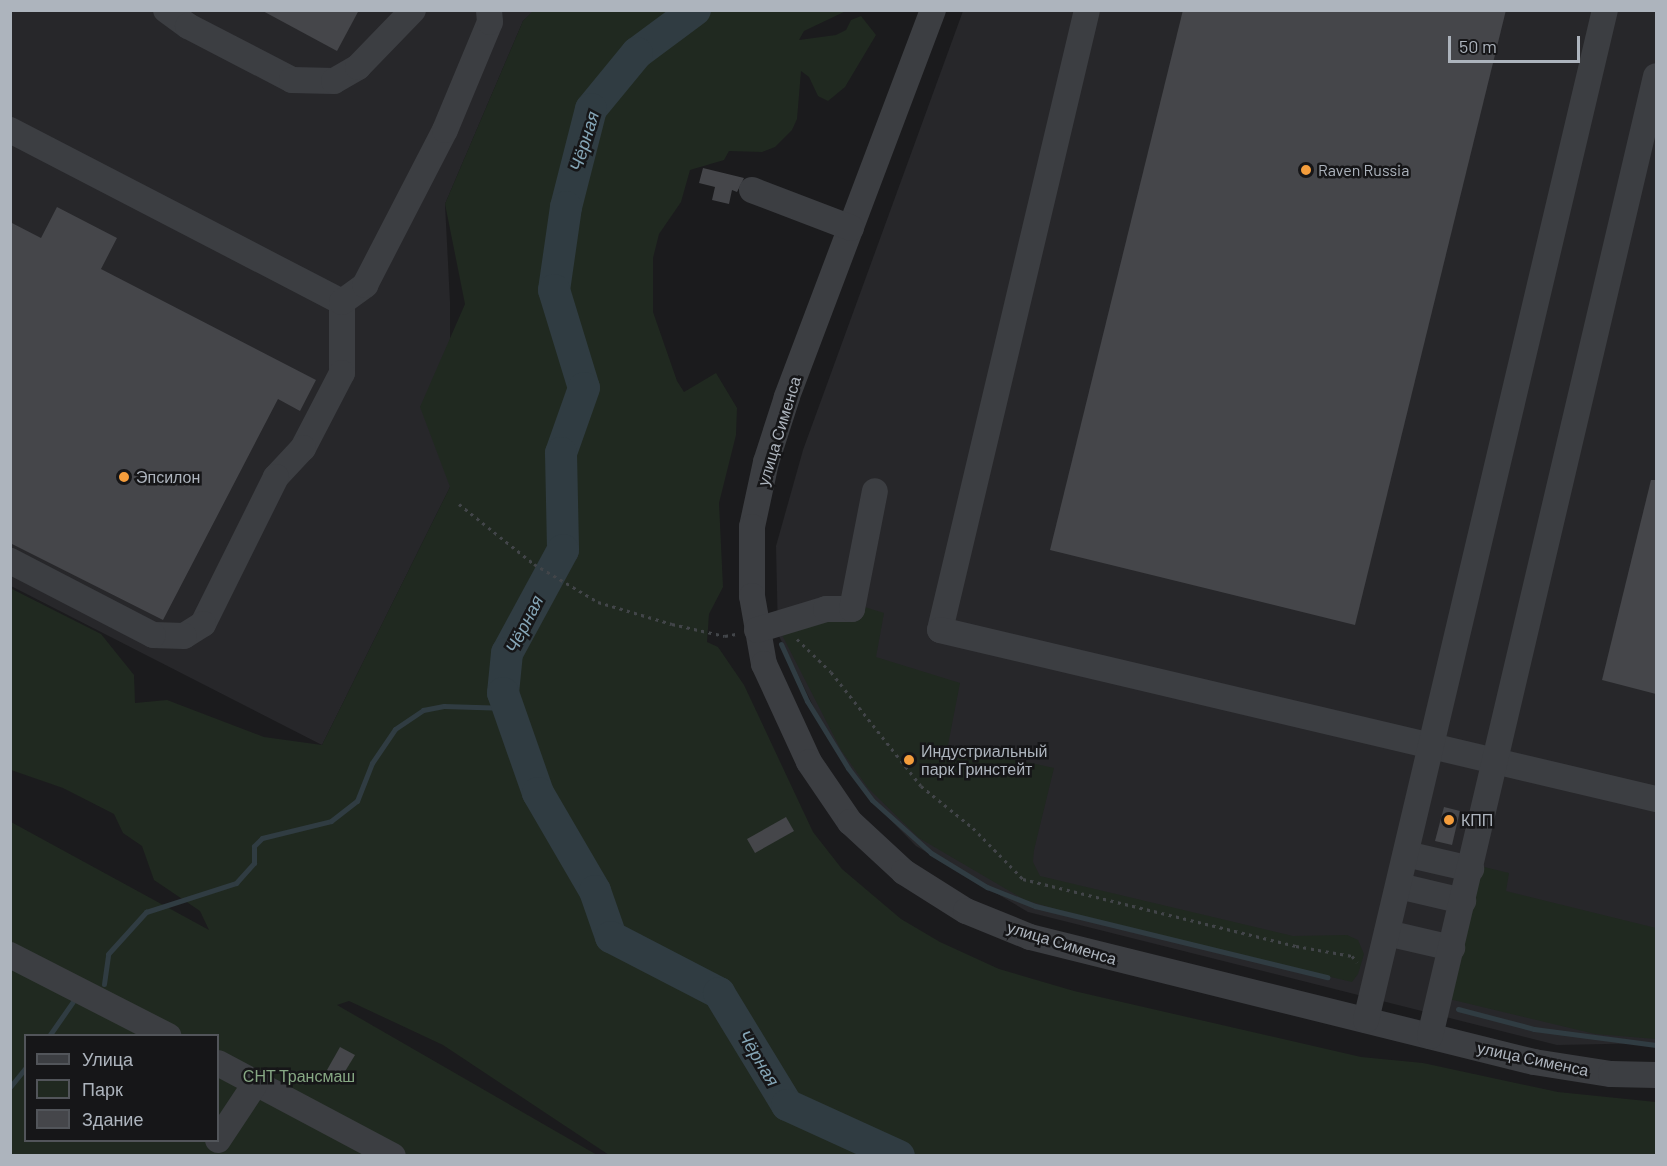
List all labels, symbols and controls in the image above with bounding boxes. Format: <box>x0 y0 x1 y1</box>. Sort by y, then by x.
scale bar <box>1451 24 1583 62</box>
text: 50 m <box>1459 35 1497 57</box>
water label: Чёрная <box>565 108 603 174</box>
place label: Raven Russia <box>1318 160 1409 180</box>
marker: Raven Russia <box>1299 163 1313 177</box>
street label: улица Сименса <box>753 374 805 488</box>
place label: Эпсилон <box>136 467 200 487</box>
marker: Эпсилон <box>117 470 131 484</box>
water label: Чёрная <box>500 592 548 656</box>
place label: Индустриальный парк Гринстейт <box>921 741 1048 779</box>
marker: Индустриальный парк Гринстейт <box>902 753 916 767</box>
place label: КПП <box>1461 810 1493 830</box>
marker: КПП <box>1442 813 1456 827</box>
street label: улица Сименса <box>1005 917 1119 969</box>
water label: Чёрная <box>734 1026 784 1090</box>
legend <box>24 1034 219 1142</box>
street label: улица Сименса <box>1476 1038 1590 1080</box>
text: Улица <box>82 1048 133 1070</box>
park label: СНТ Трансмаш <box>243 1066 355 1086</box>
text: Парк <box>82 1078 123 1100</box>
text: Здание <box>82 1108 143 1130</box>

